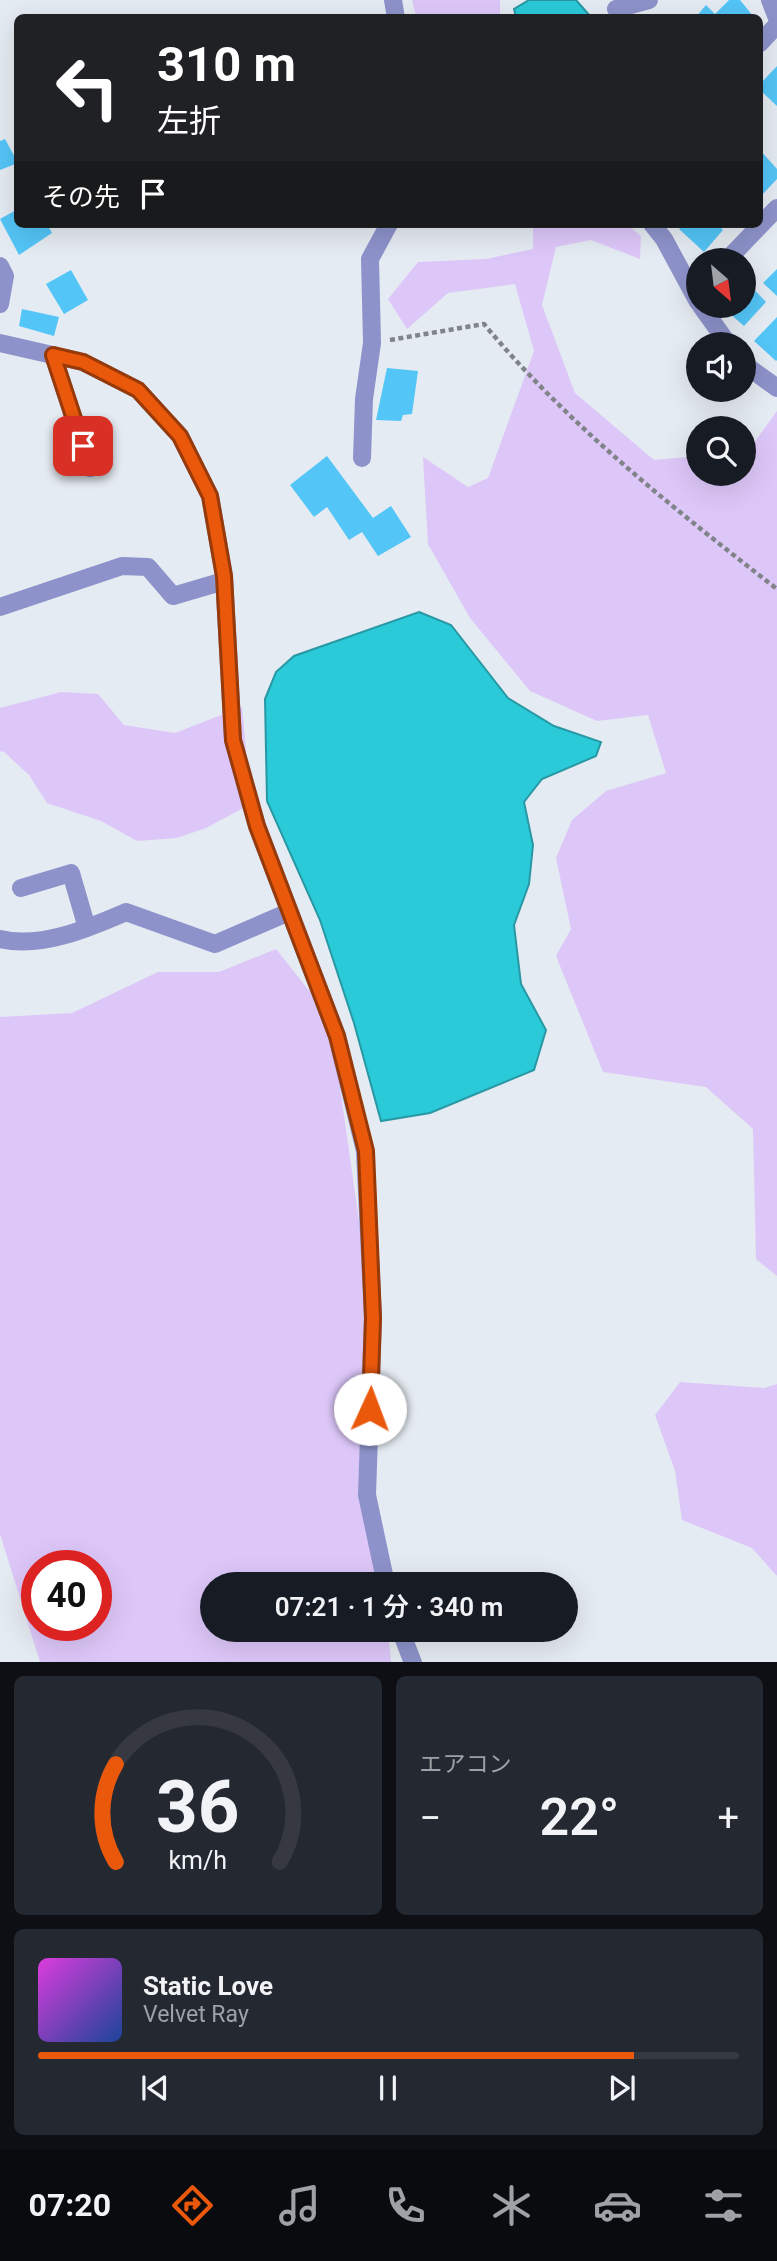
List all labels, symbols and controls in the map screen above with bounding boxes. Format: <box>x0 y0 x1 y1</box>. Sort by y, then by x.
text: 310 m <box>157 36 296 93</box>
icon: left <box>42 42 133 133</box>
text: 左折 <box>157 102 221 140</box>
icon: arrive <box>134 175 172 213</box>
text: その先 <box>42 182 120 212</box>
north arrow <box>686 248 756 318</box>
map controls <box>686 248 756 486</box>
button: sound <box>686 332 756 402</box>
pin <box>53 416 113 476</box>
button: search <box>686 416 756 486</box>
icon: arrive <box>64 427 102 465</box>
position arrow <box>333 1372 407 1446</box>
speed limit sign: 40 <box>21 1550 112 1641</box>
text: 07:21 · 1 分 · 340 m <box>275 1592 503 1622</box>
text: エアコン <box>420 1751 512 1778</box>
text: 36 <box>156 1764 240 1850</box>
text: 22° <box>540 1787 619 1848</box>
text: − <box>420 1796 441 1840</box>
text: + <box>717 1796 739 1840</box>
text: km/h <box>168 1845 227 1874</box>
text: Static Love <box>143 1971 273 2001</box>
text: Velvet Ray <box>143 2001 249 2028</box>
icon: previous <box>136 2069 174 2107</box>
icon: pause <box>369 2069 407 2107</box>
icon: next <box>603 2069 641 2107</box>
icon: directions <box>168 2181 217 2230</box>
icon: music <box>275 2181 324 2230</box>
icon: phone <box>381 2181 430 2230</box>
icon: climate <box>487 2181 536 2230</box>
icon: car <box>593 2181 642 2230</box>
icon: filters <box>699 2181 748 2230</box>
text: 07:20 <box>29 2186 111 2224</box>

